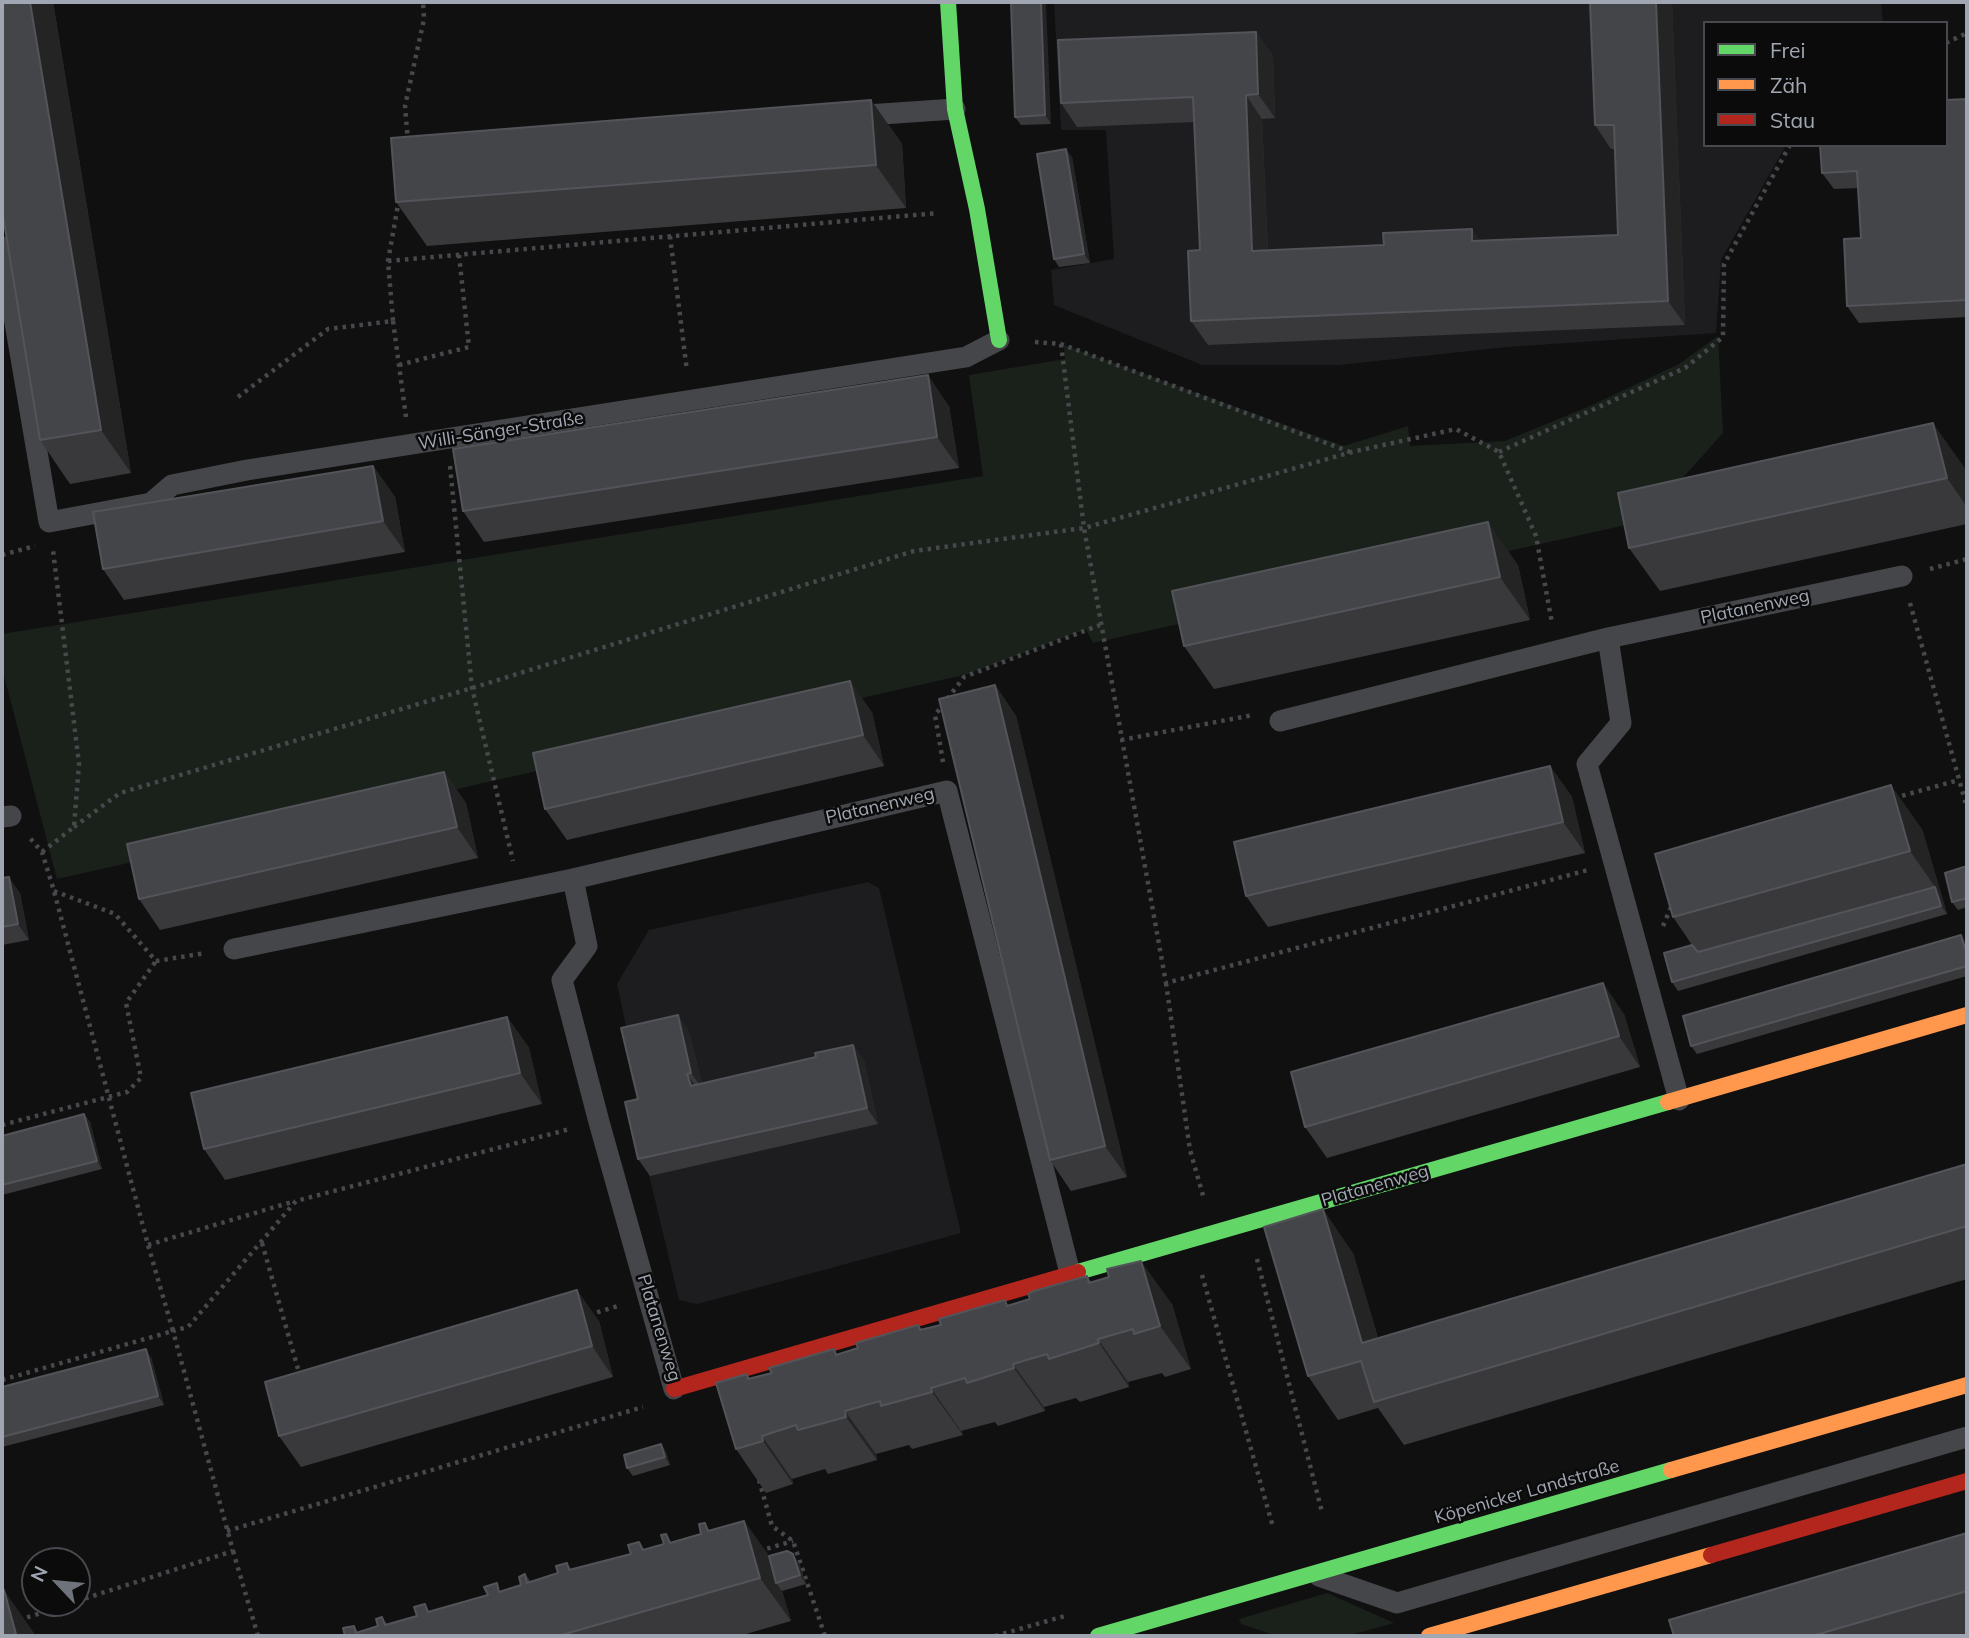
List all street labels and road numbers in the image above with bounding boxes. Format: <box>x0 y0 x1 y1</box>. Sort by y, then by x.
street label: Willi-Sänger-Straße <box>417 407 585 455</box>
street label: Platanenweg <box>1699 585 1811 629</box>
street label: Platanenweg <box>824 783 936 829</box>
street label: Platanenweg <box>1319 1160 1431 1212</box>
street label: Platanenweg <box>632 1272 686 1384</box>
street label: Köpenicker Landstraße <box>1432 1455 1622 1529</box>

